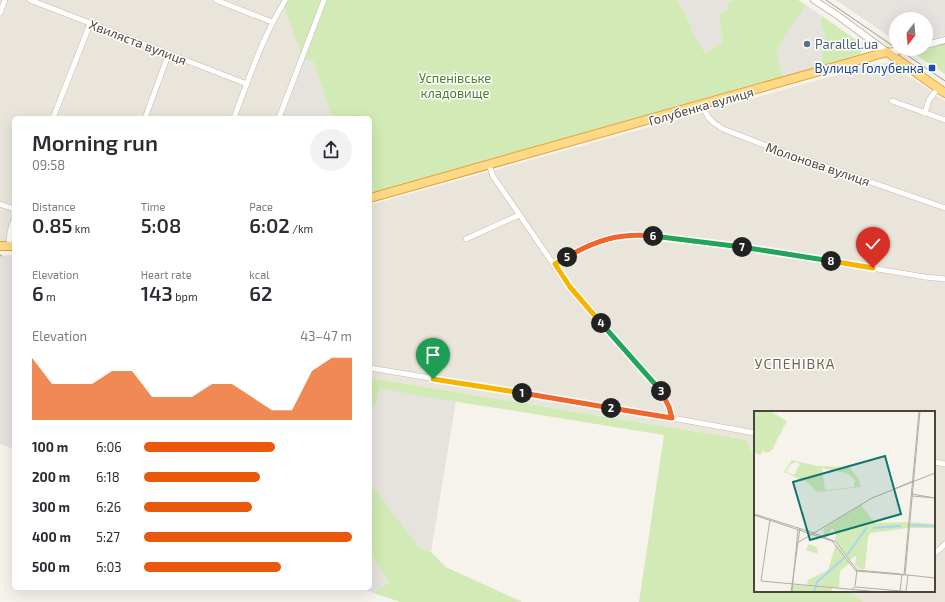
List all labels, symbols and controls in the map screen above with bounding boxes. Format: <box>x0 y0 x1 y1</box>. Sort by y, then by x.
north arrow <box>889 12 933 56</box>
map controls <box>889 12 933 56</box>
street label: Хвиляста вулиця <box>87 16 189 68</box>
place label: Parallel.ua <box>815 36 878 52</box>
marker: Parallel.ua <box>802 39 812 49</box>
place label: Вулиця Голубенка <box>814 60 924 76</box>
marker: Вулиця Голубенка <box>927 63 937 73</box>
park label: Успенівське кладовище <box>419 70 491 101</box>
street label: Голубенка вулиця <box>647 83 755 129</box>
text: Morning run <box>32 129 158 155</box>
button: share <box>310 129 352 171</box>
street label: Молонова вулиця <box>764 139 872 189</box>
text: 09:58 <box>32 157 65 173</box>
text: Distance <box>32 200 75 213</box>
text: Time <box>141 200 165 213</box>
text: Pace <box>249 200 273 213</box>
text: 0.85 <box>32 213 72 237</box>
text: 5:08 <box>141 213 181 237</box>
text: 6:02 <box>249 213 290 237</box>
text: km <box>72 222 90 235</box>
text: /km <box>290 222 313 235</box>
pin: 6 <box>643 226 663 246</box>
pin <box>856 227 890 268</box>
text: 6 <box>650 229 656 242</box>
icon: check <box>862 233 884 255</box>
pin: 7 <box>732 237 752 257</box>
text: 7 <box>739 240 745 253</box>
pin: 5 <box>557 247 577 267</box>
text: 5 <box>564 250 570 263</box>
pin: 8 <box>821 251 841 271</box>
text: 8 <box>828 254 834 267</box>
text: Elevation <box>32 268 79 281</box>
text: Heart rate <box>141 268 192 281</box>
text: kcal <box>249 268 269 281</box>
text: 6 <box>32 281 44 305</box>
text: 143 <box>141 281 173 305</box>
text: 62 <box>249 281 272 305</box>
text: m <box>44 290 56 303</box>
text: bpm <box>173 290 198 303</box>
pin: 4 <box>591 313 611 333</box>
text: 4 <box>597 316 605 329</box>
text: Elevation <box>32 328 87 344</box>
text: 43–47 m <box>300 328 352 344</box>
pin <box>416 338 450 379</box>
icon: arrive <box>422 344 444 366</box>
district label: УСПЕНІВКА <box>755 355 835 372</box>
pin: 3 <box>651 381 671 401</box>
pin: 1 <box>512 383 532 403</box>
text: 3 <box>658 384 664 397</box>
text: 1 <box>520 386 524 399</box>
pin: 2 <box>601 398 621 418</box>
text: 2 <box>608 401 614 414</box>
inset map <box>754 411 935 592</box>
text: 100 m <box>32 439 68 455</box>
text: 6:06 <box>96 439 122 455</box>
text: 200 m <box>32 469 70 485</box>
text: 6:18 <box>96 469 120 485</box>
text: 300 m <box>32 499 70 515</box>
text: 6:26 <box>96 499 121 515</box>
text: 400 m <box>32 529 71 545</box>
text: 5:27 <box>96 529 120 545</box>
text: 500 m <box>32 559 70 575</box>
text: 6:03 <box>96 559 122 575</box>

